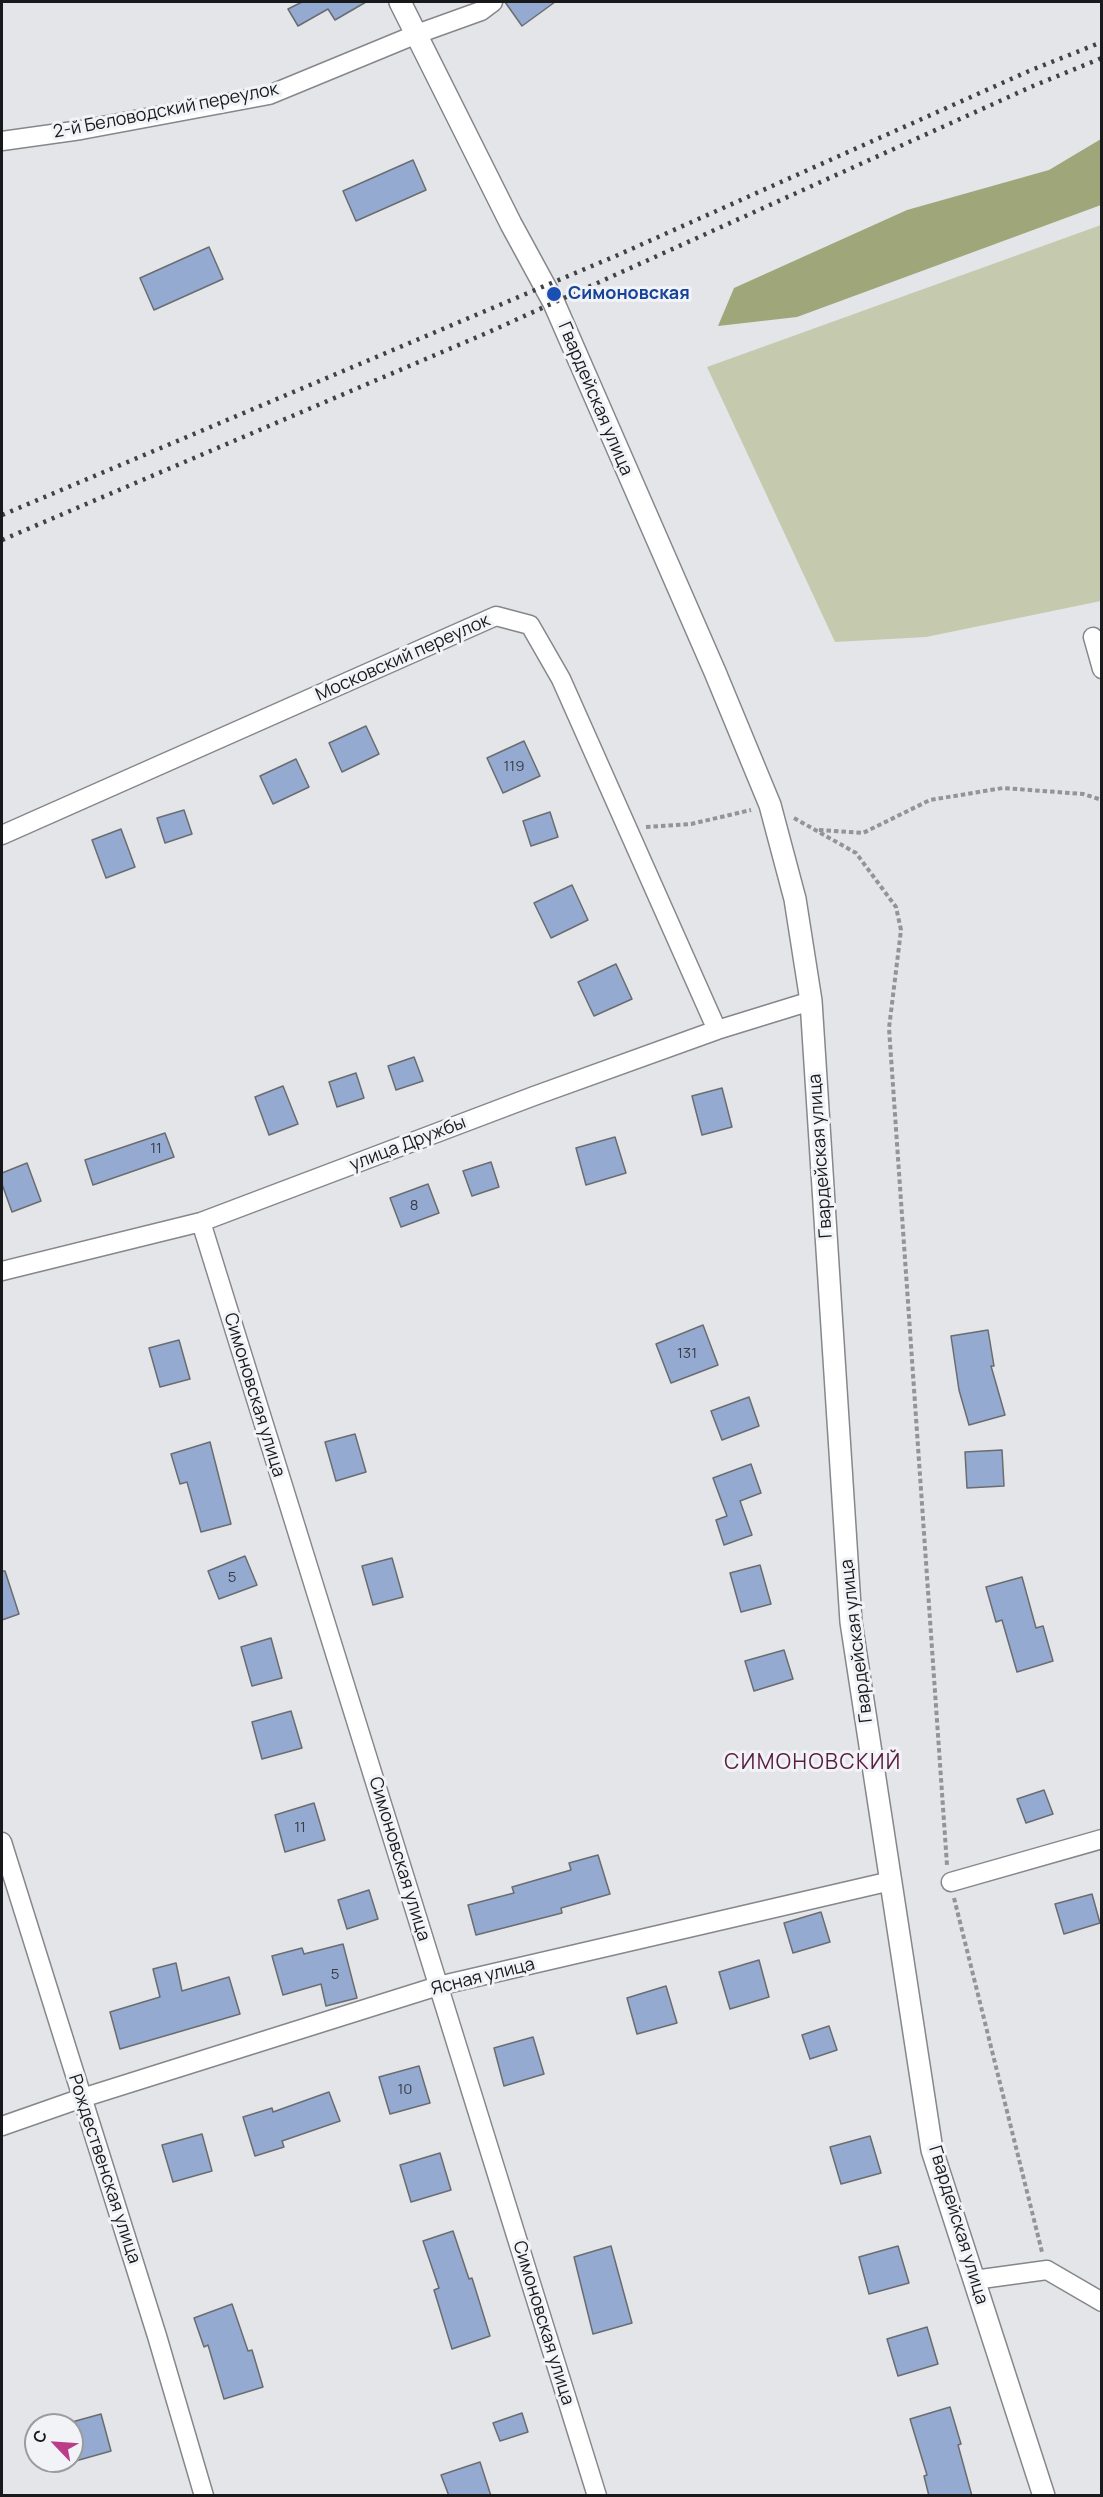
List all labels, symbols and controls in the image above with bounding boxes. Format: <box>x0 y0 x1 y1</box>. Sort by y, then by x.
street label: 2-й Беловодский переулок <box>52 79 280 143</box>
place label: Симоновская <box>568 283 690 305</box>
marker: Симоновская <box>545 285 563 303</box>
street label: Гвардейская улица <box>553 319 637 479</box>
street label: Московский переулок <box>312 610 494 706</box>
house number: 119 <box>503 758 525 776</box>
street label: Гвардейская улица <box>804 1073 838 1239</box>
street label: улица Дружбы <box>347 1112 469 1176</box>
house number: 11 <box>150 1140 162 1158</box>
house number: 8 <box>410 1197 418 1215</box>
street label: Симоновская улица <box>219 1310 289 1480</box>
house number: 131 <box>677 1345 697 1363</box>
street label: Гвардейская улица <box>836 1558 878 1724</box>
house number: 5 <box>228 1569 236 1587</box>
district label: СИМОНОВСКИЙ <box>724 1750 902 1776</box>
street label: Симоновская улица <box>364 1774 434 1944</box>
house number: 11 <box>294 1819 306 1837</box>
street label: Ясная улица <box>429 1954 537 2000</box>
house number: 5 <box>331 1966 339 1984</box>
street label: Рождественская улица <box>63 2072 145 2266</box>
house number: 10 <box>398 2081 412 2099</box>
street label: Гвардейская улица <box>924 2143 992 2307</box>
street label: Симоновская улица <box>508 2238 578 2408</box>
north arrow <box>24 2413 84 2473</box>
text: С <box>27 2426 52 2446</box>

